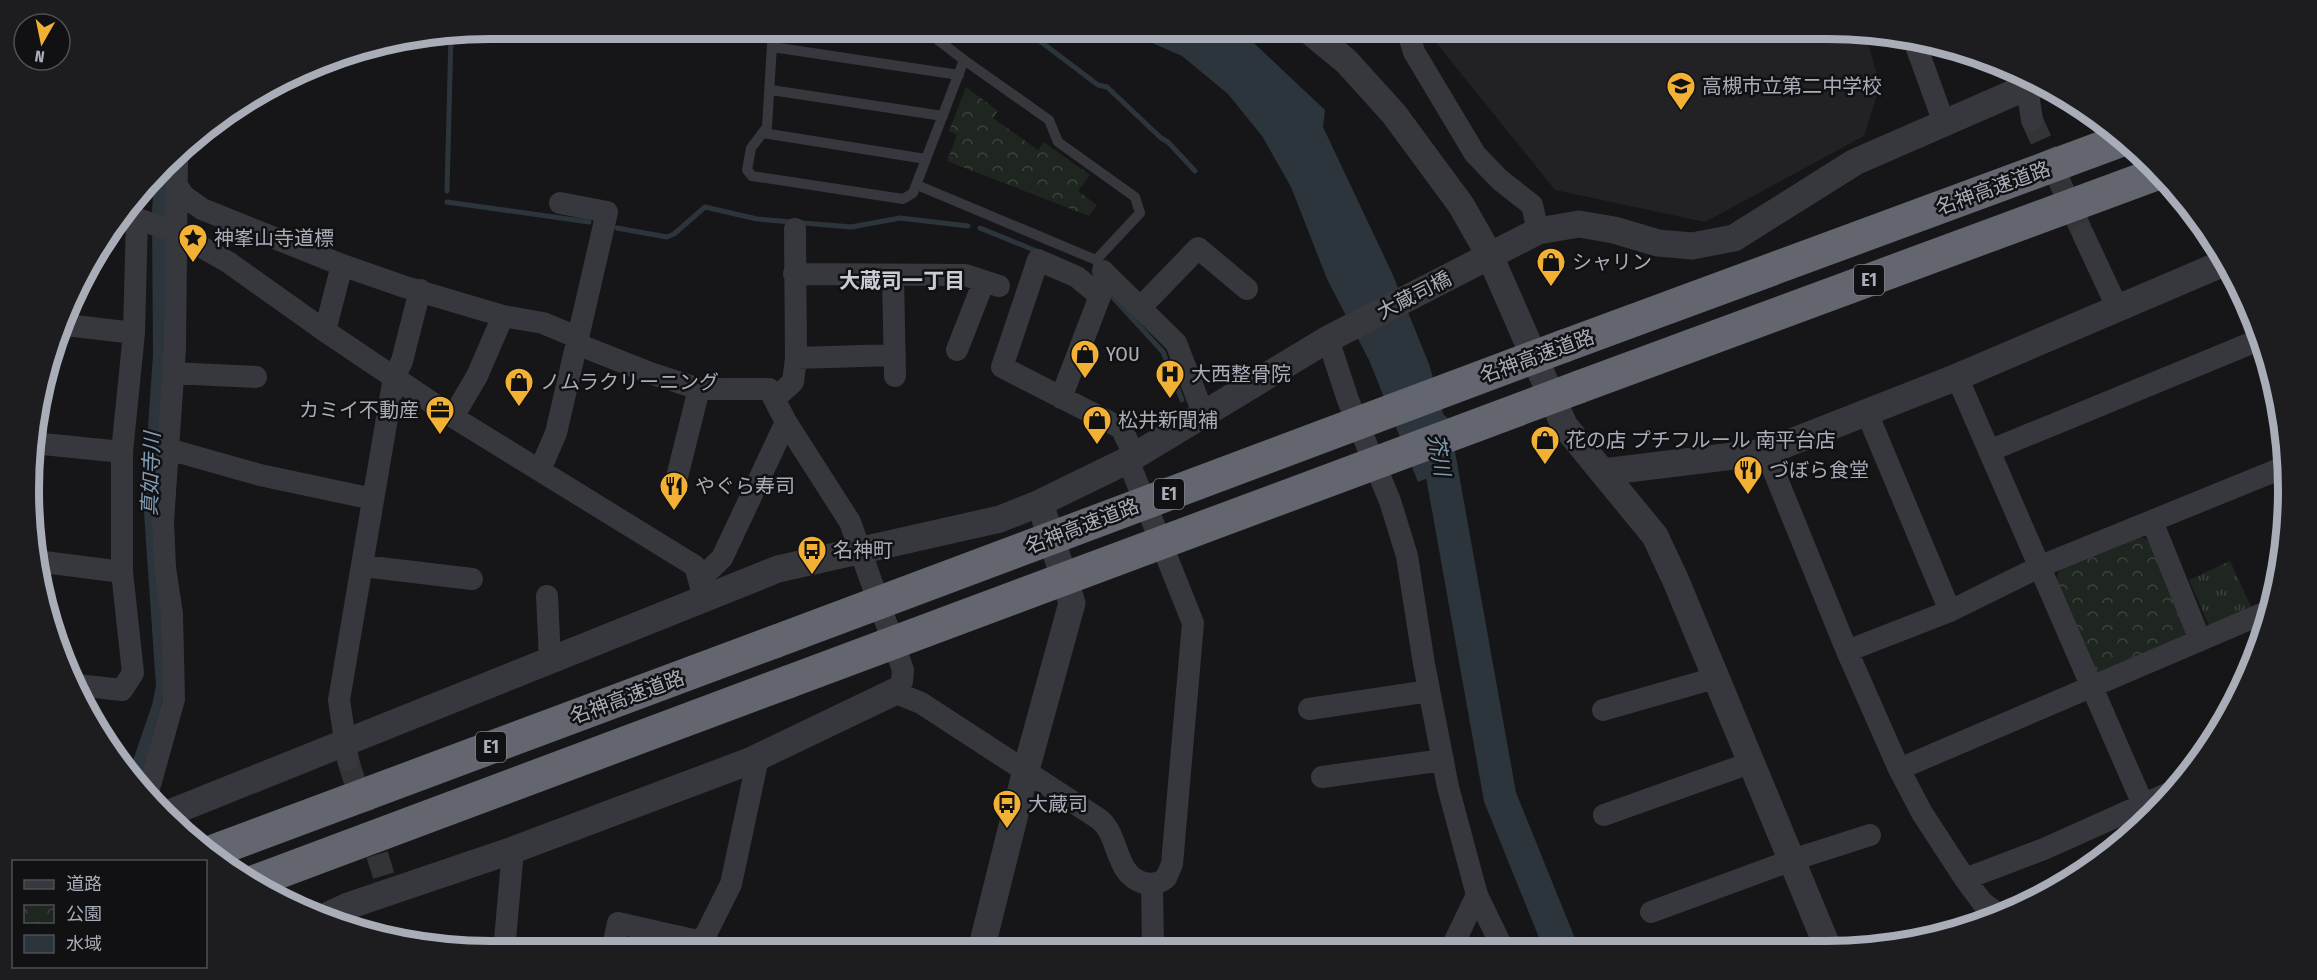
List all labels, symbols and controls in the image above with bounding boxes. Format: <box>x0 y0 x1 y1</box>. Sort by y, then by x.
north arrow <box>12 12 72 72</box>
text: N <box>34 46 46 66</box>
school or university icon: 高槻市立第二中学校 <box>1665 70 1697 112</box>
place label: 高槻市立第二中学校 <box>1702 74 1882 98</box>
street label: 名神高速道路 <box>1933 156 2053 220</box>
place icon: 神峯山寺道標 <box>177 222 209 264</box>
place label: 神峯山寺道標 <box>214 226 334 250</box>
shop icon: シャリン <box>1535 246 1567 288</box>
place label: シャリン <box>1572 250 1652 274</box>
road number: E1 <box>1854 265 1884 295</box>
street label: 大蔵司橋 <box>1373 266 1455 324</box>
district label: 大蔵司一丁目 <box>839 268 965 294</box>
street label: 名神高速道路 <box>1477 324 1597 388</box>
shop icon: YOU <box>1069 338 1101 380</box>
place label: YOU <box>1106 342 1140 366</box>
hospital icon: 大西整骨院 <box>1154 358 1186 400</box>
place label: 大西整骨院 <box>1191 362 1291 386</box>
shop icon: ノムラクリーニング <box>503 366 535 408</box>
place label: ノムラクリーニング <box>540 370 719 394</box>
office icon: カミイ不動産 <box>424 394 456 436</box>
place label: カミイ不動産 <box>299 398 419 422</box>
shop icon: 松井新聞補 <box>1081 404 1113 446</box>
place label: 松井新聞補 <box>1118 408 1218 432</box>
shop icon: 花の店 プチフルール 南平台店 <box>1529 424 1561 466</box>
place label: 花の店 プチフルール 南平台店 <box>1566 428 1835 452</box>
water label: 真如寺川 <box>137 430 166 516</box>
water label: 芥川 <box>1423 432 1456 480</box>
restaurant icon: づぼら食堂 <box>1732 454 1764 496</box>
place label: づぼら食堂 <box>1769 458 1869 482</box>
restaurant icon: やぐら寿司 <box>658 470 690 512</box>
place label: やぐら寿司 <box>695 474 795 498</box>
road number: E1 <box>1154 479 1184 509</box>
street label: 名神高速道路 <box>1022 493 1142 559</box>
bus stop icon: 名神町 <box>796 534 828 576</box>
place label: 名神町 <box>833 538 893 562</box>
street label: 名神高速道路 <box>567 665 687 729</box>
road number: E1 <box>476 732 506 762</box>
bus stop icon: 大蔵司 <box>991 788 1023 830</box>
place label: 大蔵司 <box>1028 792 1088 816</box>
legend <box>12 860 207 968</box>
text: 道路 <box>66 873 102 895</box>
text: 公園 <box>66 903 102 925</box>
text: 水域 <box>66 933 102 955</box>

